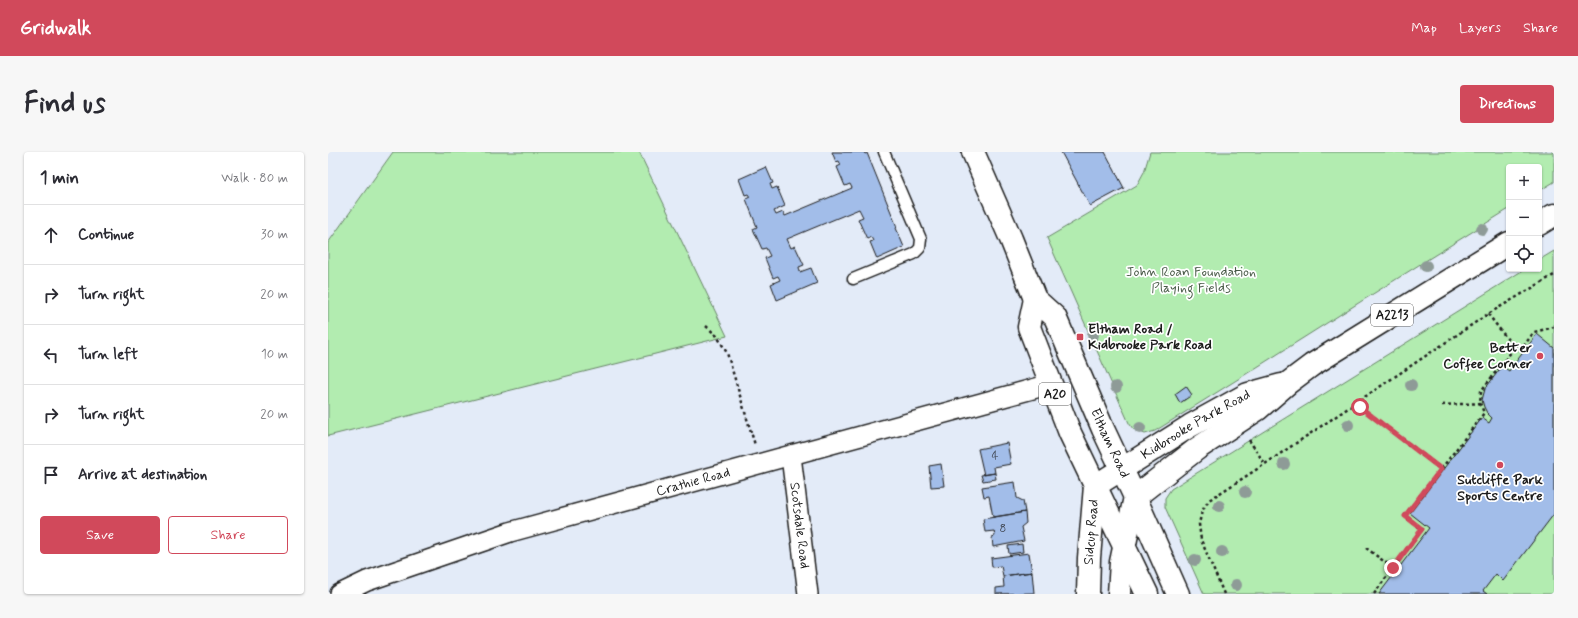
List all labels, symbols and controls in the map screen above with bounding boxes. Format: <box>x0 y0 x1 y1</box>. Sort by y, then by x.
text: Gridwalk <box>20 16 91 41</box>
text: Map <box>1411 19 1437 37</box>
text: Layers <box>1459 19 1501 37</box>
text: Share <box>1523 19 1558 37</box>
button: Directions <box>1460 85 1554 123</box>
text: Find us <box>24 86 105 123</box>
map controls <box>1506 164 1542 272</box>
button: + <box>1506 164 1542 200</box>
text: 1 min <box>40 167 79 189</box>
text: Walk · 80 m <box>221 170 288 187</box>
button: − <box>1506 200 1542 236</box>
icon: ahead <box>40 224 62 246</box>
text: Continue <box>78 225 134 245</box>
text: 30 m <box>261 226 288 243</box>
button: locate <box>1506 236 1542 272</box>
park label: John Roan Foundation Playing Fields <box>1126 263 1256 299</box>
icon: right <box>40 284 62 306</box>
text: Turn right <box>78 285 145 305</box>
text: 20 m <box>260 286 288 303</box>
road number: A2213 <box>1371 304 1413 326</box>
place label: Eltham Road / Kidbrooke Park Road <box>1088 320 1212 354</box>
marker: Eltham Road / Kidbrooke Park Road <box>1075 332 1085 342</box>
place label: Better Coffee Corner <box>1443 339 1532 373</box>
icon: left <box>40 344 62 366</box>
text: Turn left <box>78 345 138 365</box>
text: 10 m <box>261 346 288 363</box>
marker: Better Coffee Corner <box>1535 351 1545 361</box>
road number: A20 <box>1039 383 1071 405</box>
street label: Kidbrooke Park Road <box>1138 385 1254 464</box>
route start <box>1351 398 1369 416</box>
icon: right <box>40 404 62 426</box>
text: Turn right <box>78 405 145 425</box>
street label: Eltham Road <box>1086 405 1134 481</box>
text: 20 m <box>260 406 288 423</box>
house number: 4 <box>992 448 999 464</box>
marker: Sutcliffe Park Sports Centre <box>1495 460 1505 470</box>
street label: Crathie Road <box>654 463 732 501</box>
icon: arrive <box>40 464 62 486</box>
text: Arrive at destination <box>78 465 207 485</box>
place label: Sutcliffe Park Sports Centre <box>1457 471 1543 505</box>
street label: Scotsdale Road <box>785 481 814 570</box>
street label: Sidcup Road <box>1080 499 1103 565</box>
button: Save <box>40 516 160 554</box>
button: Share <box>168 516 288 554</box>
house number: 8 <box>1000 521 1006 537</box>
route end <box>1384 559 1402 577</box>

